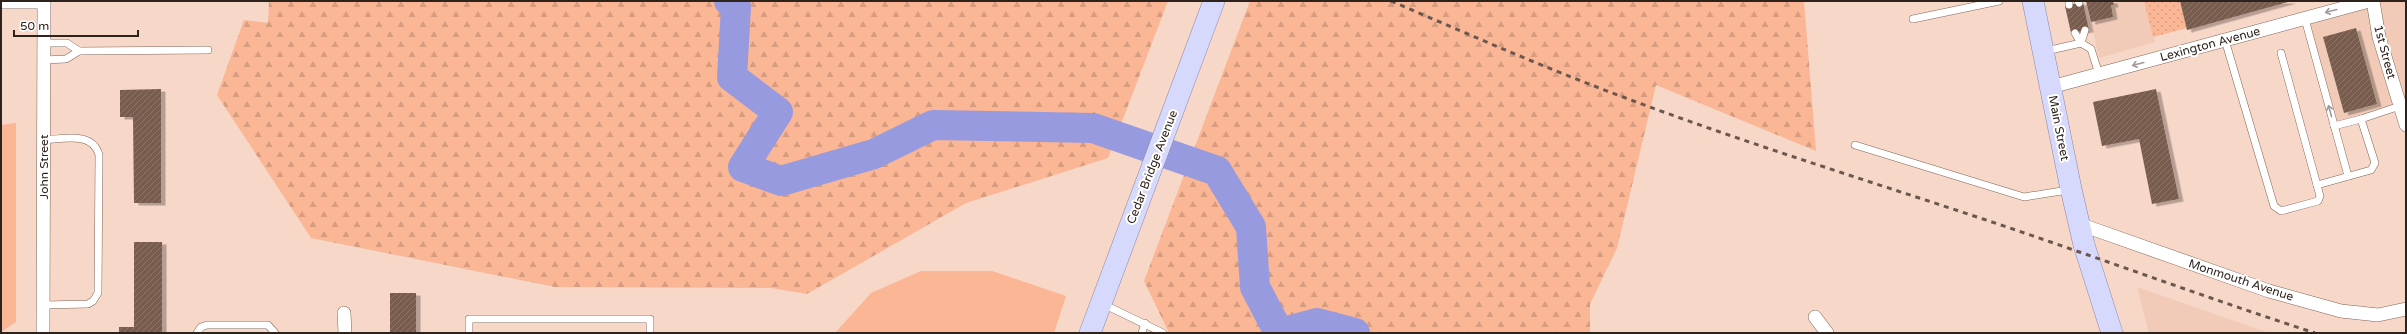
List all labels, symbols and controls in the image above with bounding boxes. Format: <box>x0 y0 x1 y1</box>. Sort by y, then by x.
one-way arrow <box>2325 8 2338 15</box>
scale bar <box>14 12 138 38</box>
text: 50 m <box>20 19 49 33</box>
street label: Lexington Avenue <box>2158 24 2262 64</box>
street label: 1st Street <box>2371 24 2399 81</box>
one-way arrow <box>2132 61 2145 68</box>
street label: Main Street <box>2046 94 2072 162</box>
one-way arrow <box>2326 105 2333 118</box>
street label: Cedar Bridge Avenue <box>1124 108 1180 226</box>
street label: John Street <box>37 134 51 199</box>
street label: Monmouth Avenue <box>2187 256 2295 304</box>

